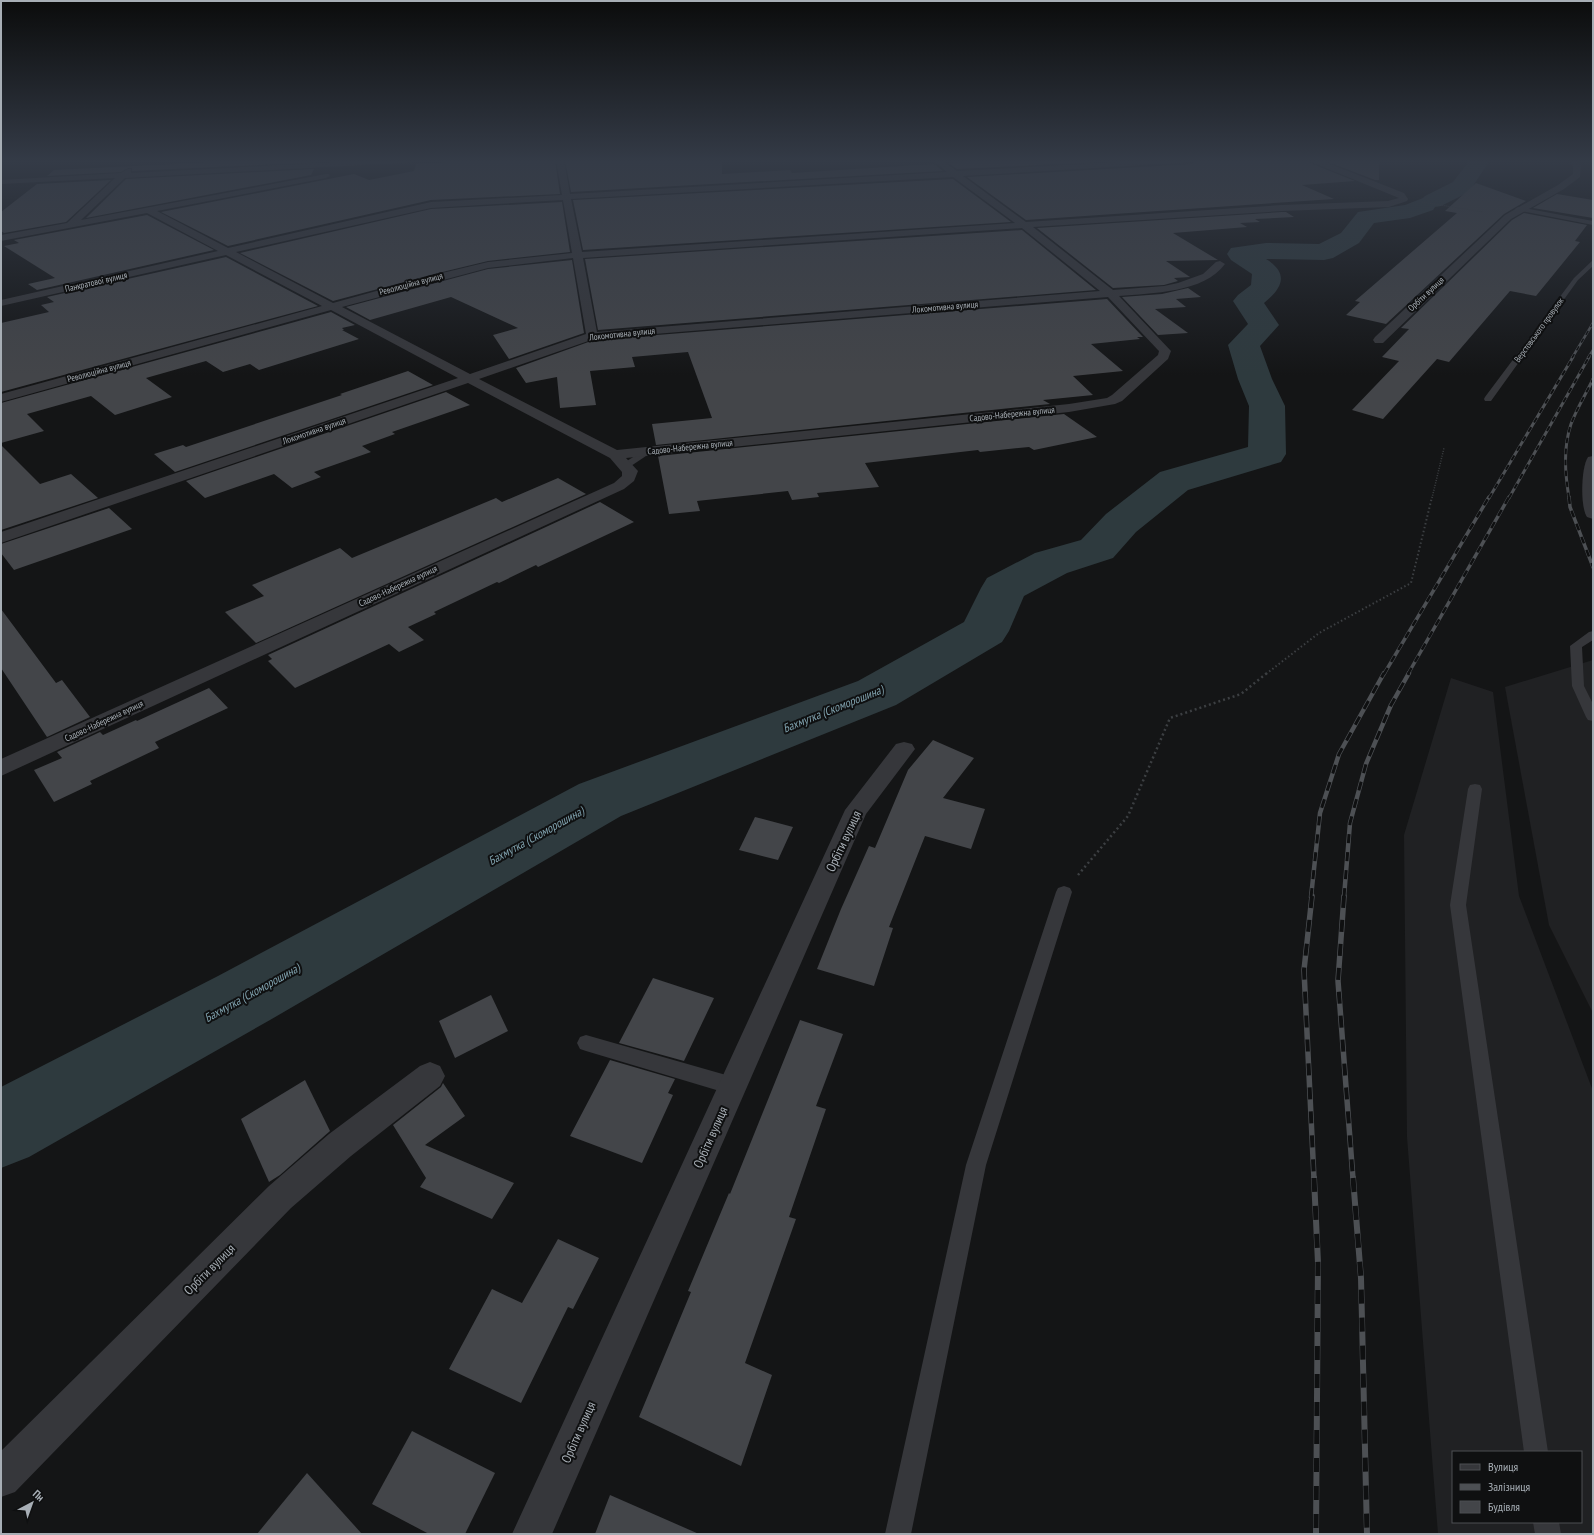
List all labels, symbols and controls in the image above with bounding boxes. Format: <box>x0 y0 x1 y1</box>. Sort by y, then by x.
street label: Панкратової вулиця <box>64 269 128 294</box>
street label: Революційна вулиця <box>378 270 444 297</box>
street label: Орбіти вулиця <box>1405 274 1446 313</box>
street label: Верстовського провулок <box>1511 295 1566 364</box>
street label: Локомотивна вулиця <box>911 298 978 315</box>
street label: Локомотивна вулиця <box>588 325 655 343</box>
street label: Революційна вулиця <box>66 357 132 384</box>
street label: Садово-Набережна вулиця <box>969 404 1055 423</box>
street label: Локомотивна вулиця <box>280 415 347 447</box>
street label: Садово-Набережна вулиця <box>647 437 733 456</box>
street label: Садово-Набережна вулиця <box>357 562 439 609</box>
water label: Бахмутка (Скоморошина) <box>780 681 886 736</box>
street label: Садово-Набережна вулиця <box>63 697 145 744</box>
water label: Бахмутка (Скоморошина) <box>485 803 587 868</box>
street label: Орбіти вулиця <box>822 808 865 875</box>
water label: Бахмутка (Скоморошина) <box>201 960 303 1025</box>
street label: Орбіти вулиця <box>689 1104 732 1171</box>
street label: Орбіти вулиця <box>180 1240 239 1299</box>
street label: Орбіти вулиця <box>557 1399 600 1466</box>
legend <box>1452 1451 1582 1523</box>
text: Вулиця <box>1488 1459 1518 1474</box>
text: Залізниця <box>1488 1479 1530 1494</box>
north arrow <box>12 1483 52 1523</box>
text: Пн <box>30 1487 47 1504</box>
text: Будівля <box>1488 1499 1520 1514</box>

